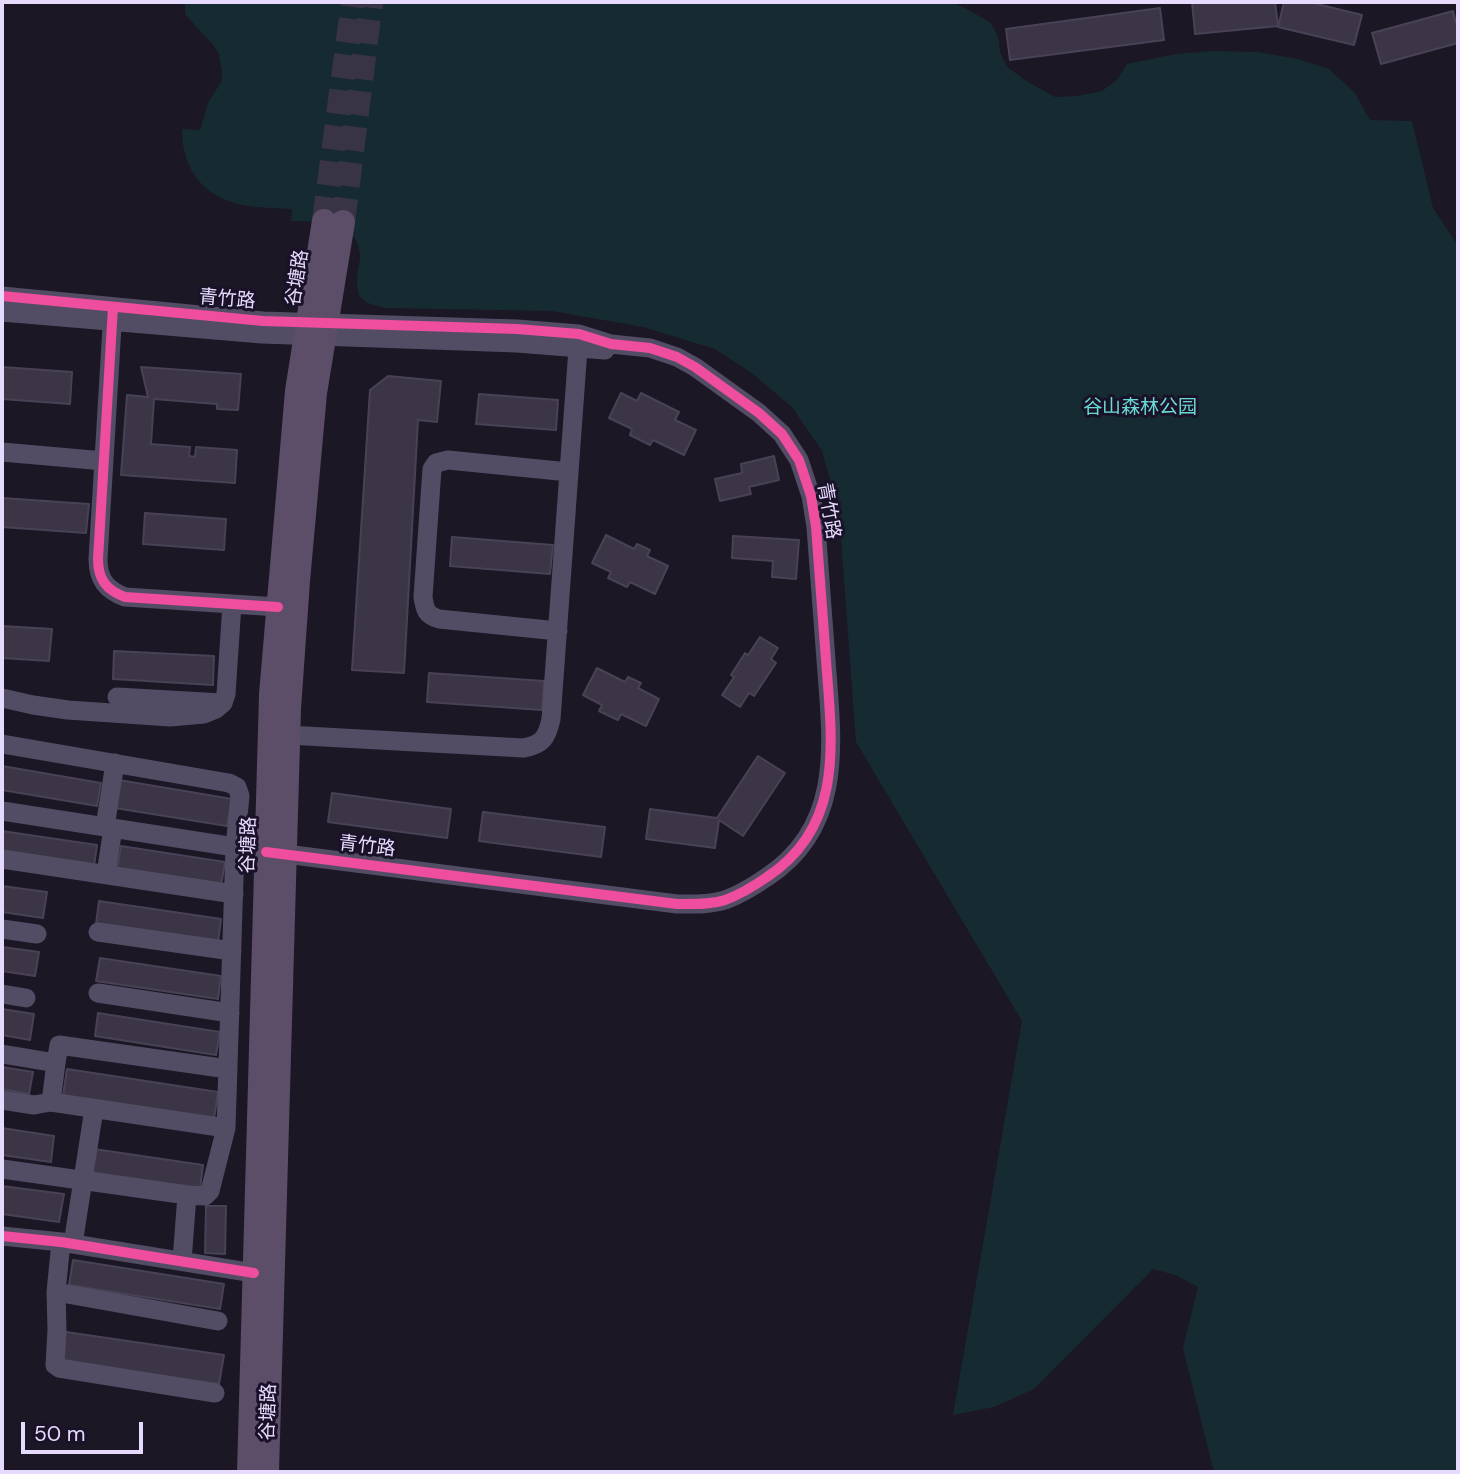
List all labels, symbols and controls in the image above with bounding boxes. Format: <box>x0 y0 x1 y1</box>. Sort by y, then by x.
street label: 谷塘路 <box>282 248 314 308</box>
street label: 青竹路 <box>198 286 256 314</box>
park label: 谷山森林公园 <box>1083 397 1197 419</box>
street label: 青竹路 <box>812 481 844 541</box>
street label: 谷塘路 <box>237 816 261 874</box>
street label: 青竹路 <box>337 832 397 862</box>
street label: 谷塘路 <box>257 1383 281 1441</box>
scale bar <box>24 1408 147 1452</box>
text: 50 m <box>34 1420 85 1448</box>

